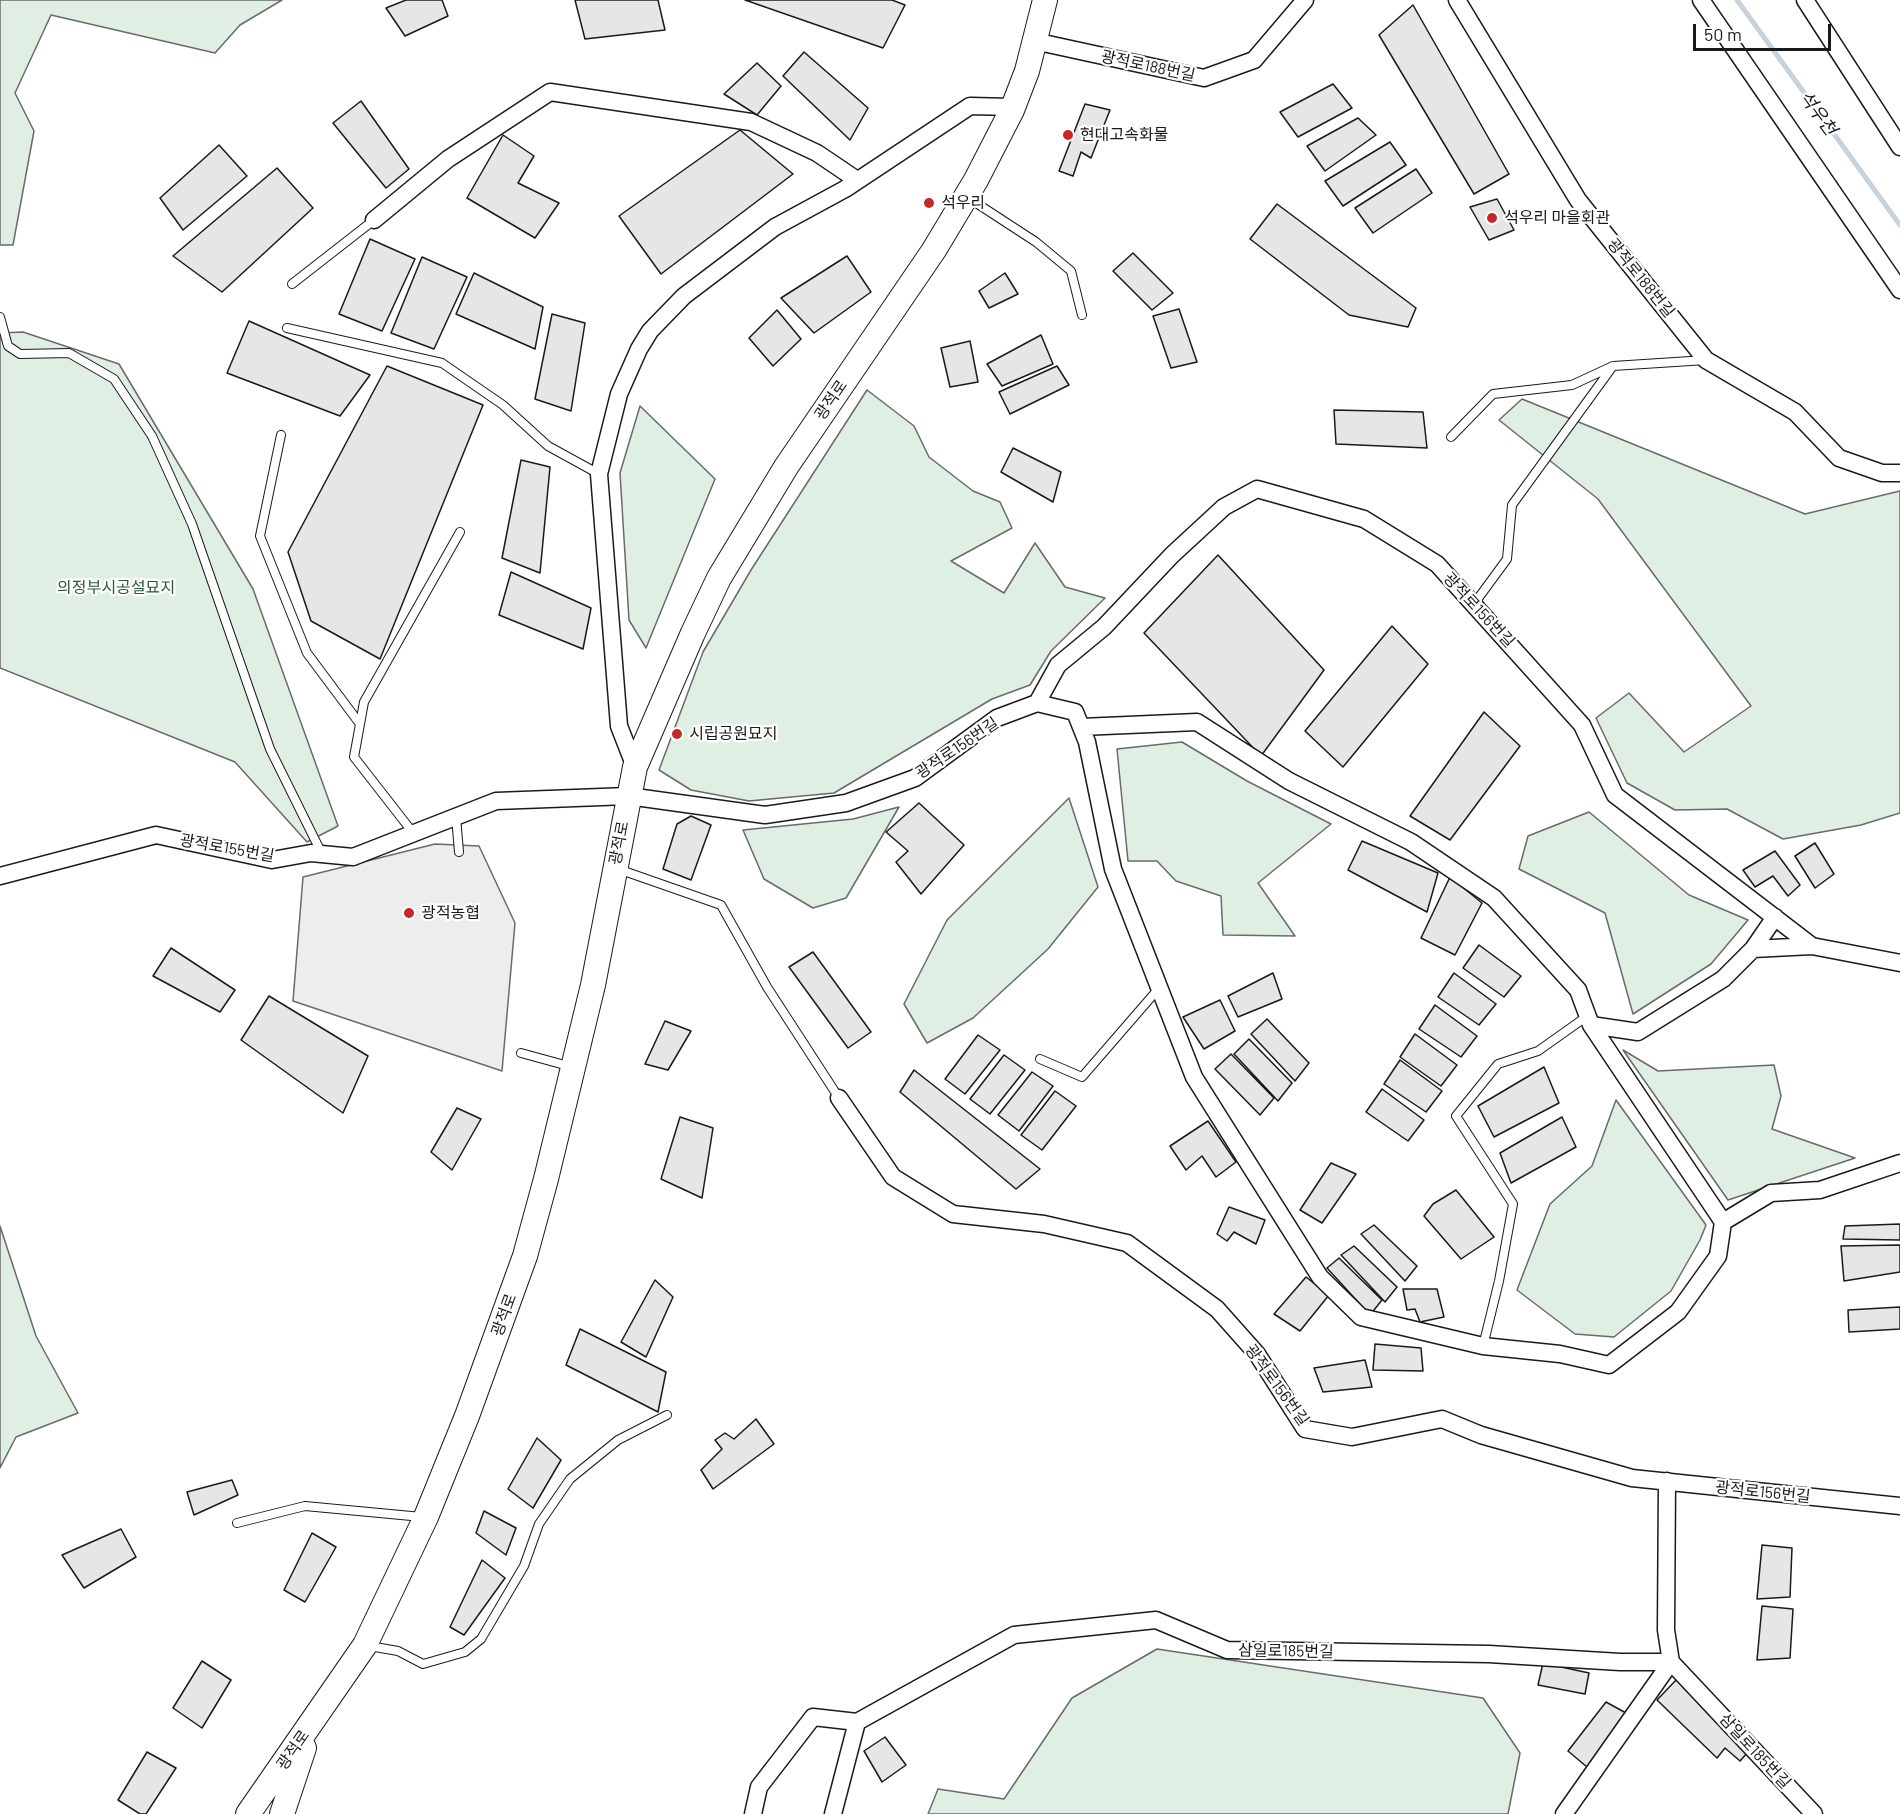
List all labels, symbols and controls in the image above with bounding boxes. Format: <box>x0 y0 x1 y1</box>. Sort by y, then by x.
scale bar <box>1696 12 1834 50</box>
text: 50 m <box>1704 23 1742 45</box>
street label: 광적로188번길 <box>1099 47 1197 85</box>
water label: 석우천 <box>1795 87 1841 139</box>
place label: 현대고속화물 <box>1080 125 1168 145</box>
marker: 현대고속화물 <box>1061 128 1075 142</box>
place label: 석우리 <box>941 193 985 213</box>
marker: 석우리 <box>922 196 936 210</box>
place label: 석우리 마을회관 <box>1504 208 1610 228</box>
marker: 석우리 마을회관 <box>1485 211 1499 225</box>
street label: 광적로188번길 <box>1603 235 1679 321</box>
street label: 광적로 <box>811 376 851 424</box>
street label: 광적로156번길 <box>1439 568 1519 652</box>
park label: 의정부시공설묘지 <box>57 578 175 598</box>
street label: 광적로156번길 <box>912 713 1002 783</box>
place label: 시립공원묘지 <box>689 724 777 744</box>
marker: 시립공원묘지 <box>670 727 684 741</box>
street label: 광적로 <box>605 819 633 867</box>
street label: 광적로155번길 <box>178 830 276 866</box>
place label: 광적농협 <box>421 903 480 923</box>
marker: 광적농협 <box>402 906 416 920</box>
street label: 광적로 <box>487 1291 521 1339</box>
street label: 광적로156번길 <box>1241 1341 1313 1429</box>
street label: 광적로156번길 <box>1714 1477 1812 1507</box>
street label: 삼일로185번길 <box>1238 1641 1334 1661</box>
street label: 삼일로185번길 <box>1715 1709 1795 1793</box>
street label: 광적로 <box>272 1726 314 1774</box>

